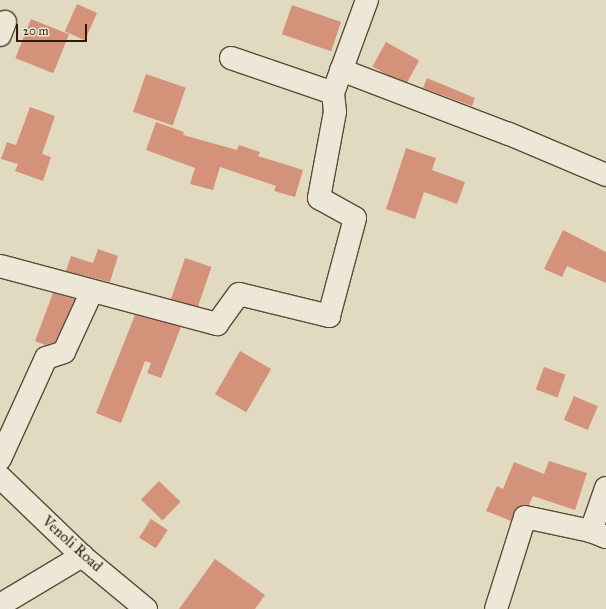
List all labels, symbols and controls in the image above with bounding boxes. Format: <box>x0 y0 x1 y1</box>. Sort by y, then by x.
scale bar <box>18 16 89 42</box>
text: 20 m <box>23 24 49 38</box>
street label: Venoli Road <box>38 512 106 576</box>

